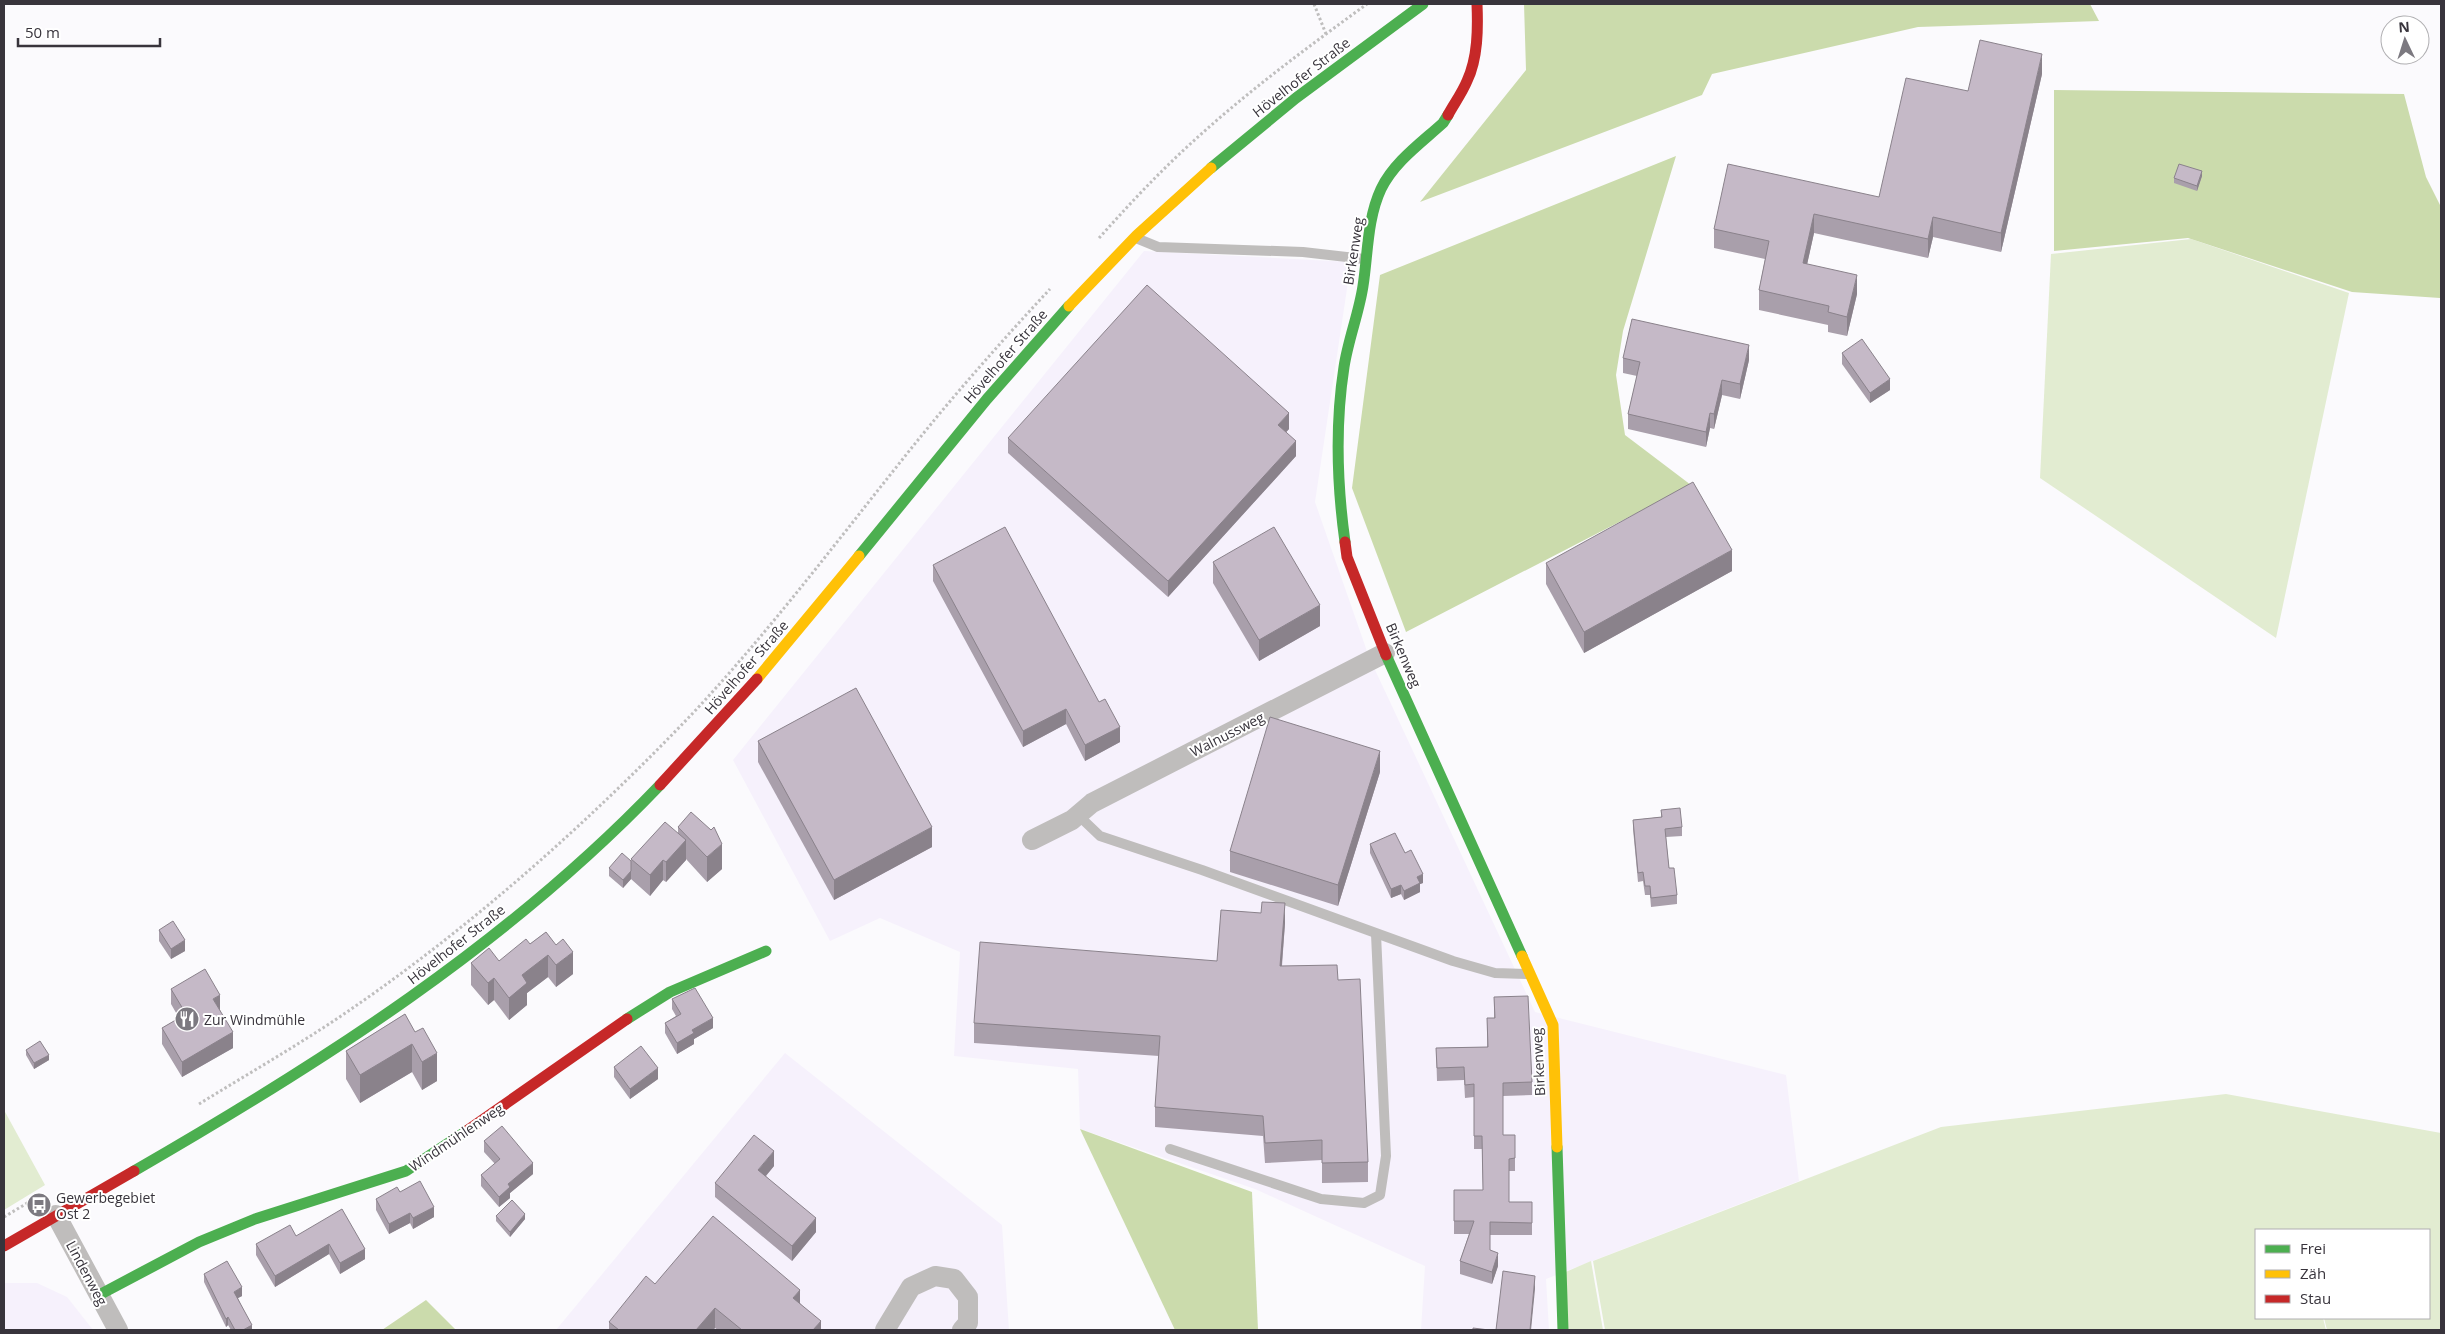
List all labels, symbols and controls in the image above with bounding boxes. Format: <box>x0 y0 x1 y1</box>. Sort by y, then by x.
scale bar <box>18 15 160 47</box>
north arrow <box>2380 15 2430 65</box>
text: N <box>2398 17 2410 36</box>
text: 50 m <box>25 22 60 42</box>
street label: Hövelhofer Straße <box>1248 33 1354 121</box>
street label: Birkenweg <box>1338 215 1368 286</box>
street label: Hövelhofer Straße <box>959 305 1051 407</box>
street label: Hövelhofer Straße <box>700 616 792 718</box>
street label: Birkenweg <box>1382 620 1426 691</box>
street label: Walnussweg <box>1187 707 1268 761</box>
street label: Hövelhofer Straße <box>403 900 509 988</box>
restaurant icon: Zur Windmühle <box>174 1006 200 1032</box>
place label: Zur Windmühle <box>204 1010 305 1029</box>
street label: Birkenweg <box>1527 1027 1549 1097</box>
street label: Windmühlenweg <box>405 1098 507 1176</box>
place label: Gewerbegebiet Ost 2 <box>56 1188 155 1223</box>
bus stop icon: Gewerbegebiet Ost 2 <box>26 1192 52 1218</box>
legend <box>2255 1229 2430 1319</box>
street label: Lindenweg <box>62 1237 112 1309</box>
text: Frei <box>2300 1238 2326 1258</box>
text: Zäh <box>2300 1263 2326 1283</box>
text: Stau <box>2300 1288 2331 1308</box>

